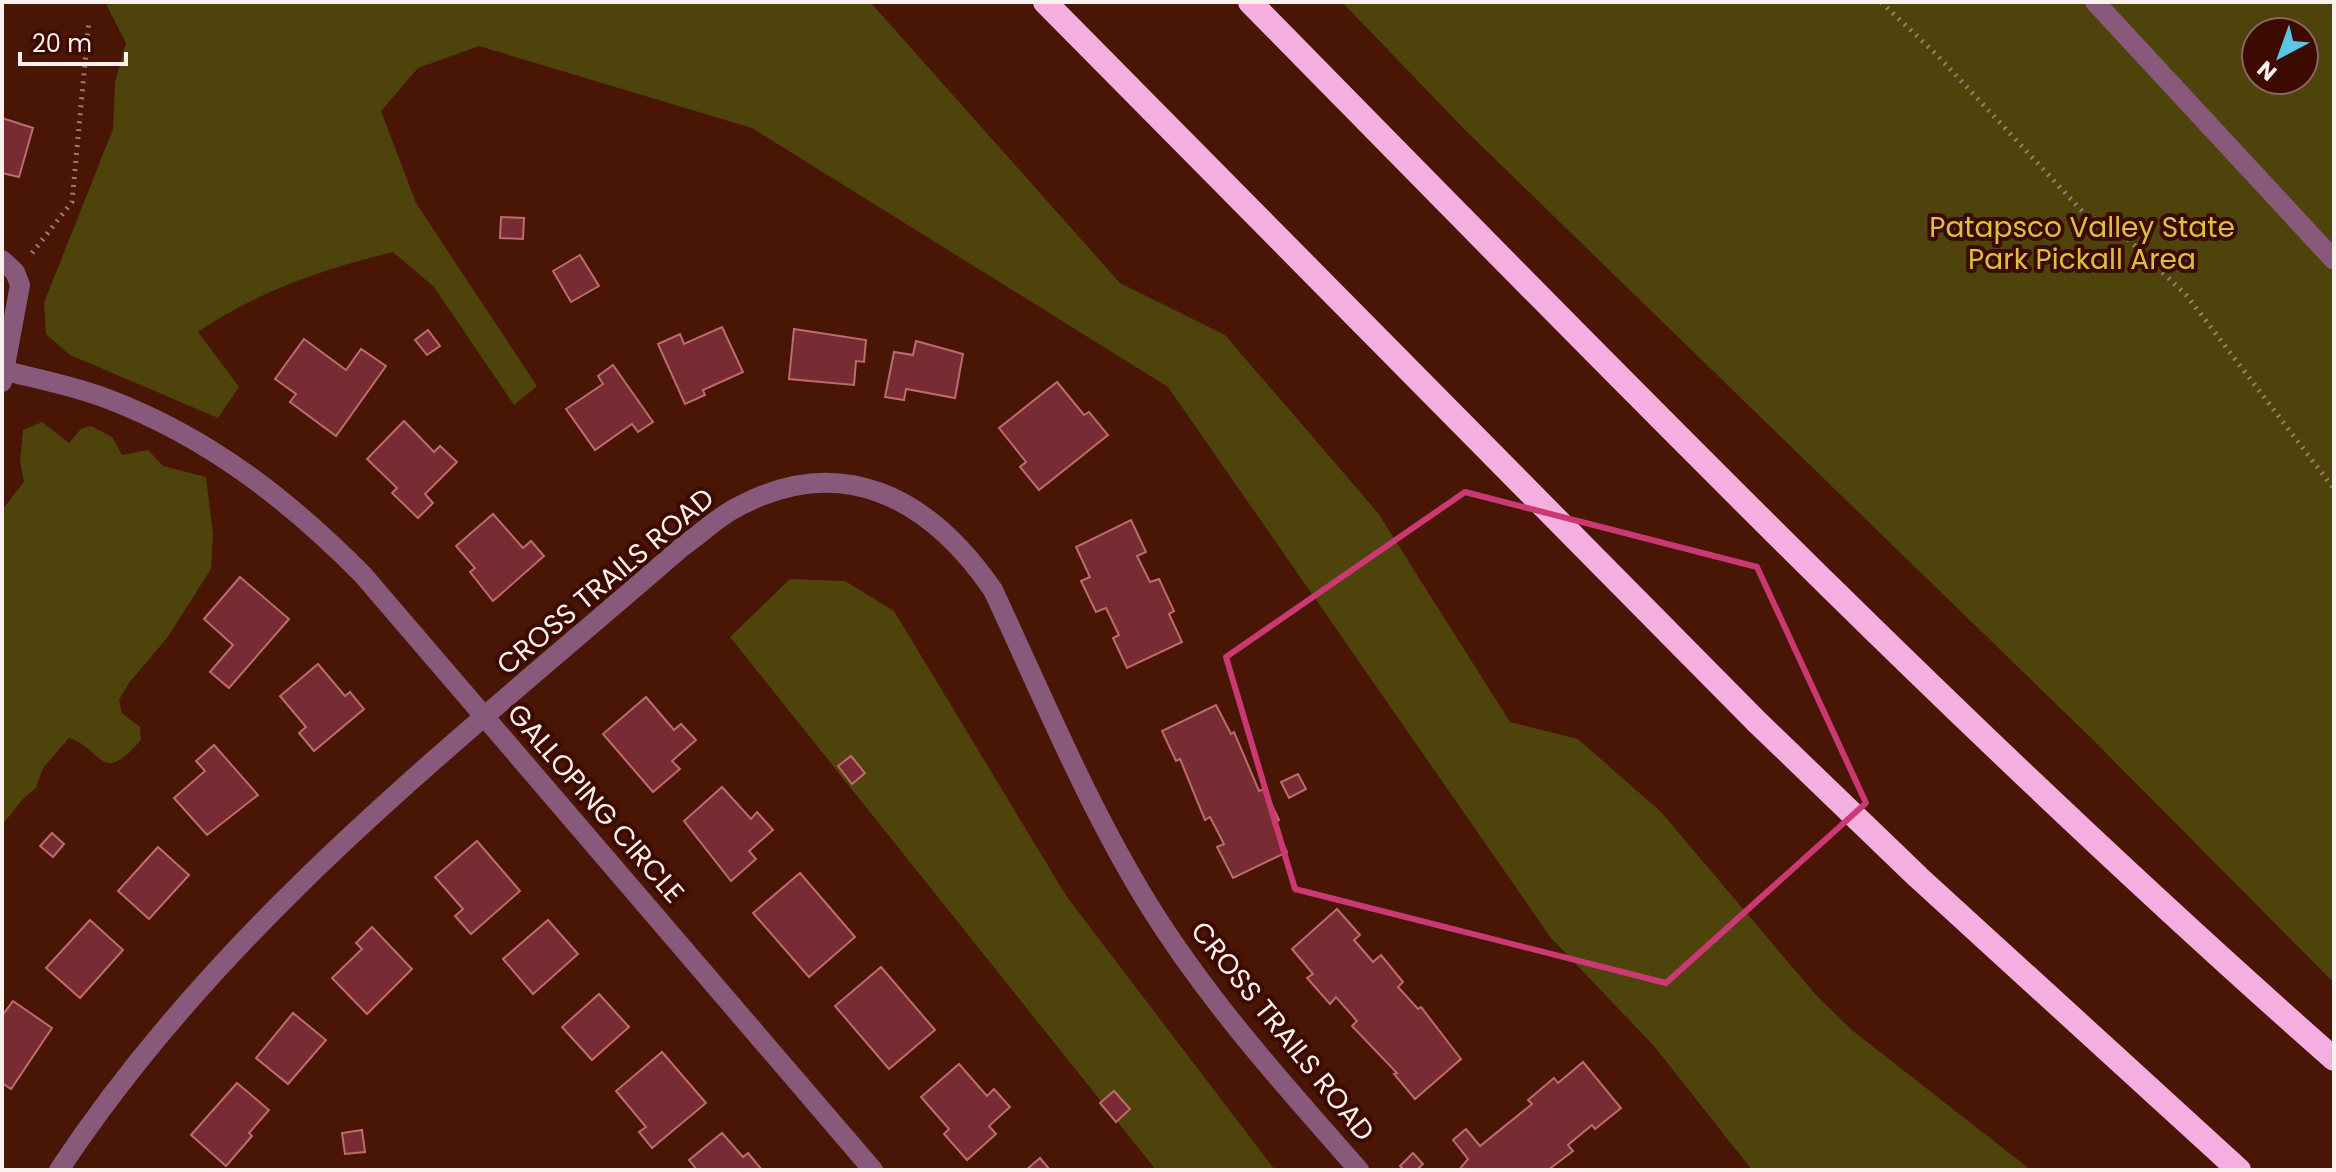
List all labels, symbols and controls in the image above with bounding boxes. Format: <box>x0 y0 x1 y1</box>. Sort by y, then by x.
scale bar <box>20 16 126 66</box>
north arrow <box>2240 16 2320 96</box>
text: 20 m <box>32 27 92 60</box>
text: N <box>2251 54 2284 88</box>
park label: Patapsco Valley State Park Pickall Area <box>1929 208 2235 279</box>
street label: CROSS TRAILS ROAD <box>488 479 722 684</box>
street label: GALLOPING CIRCLE <box>498 695 693 911</box>
street label: CROSS TRAILS ROAD <box>1182 913 1384 1150</box>

